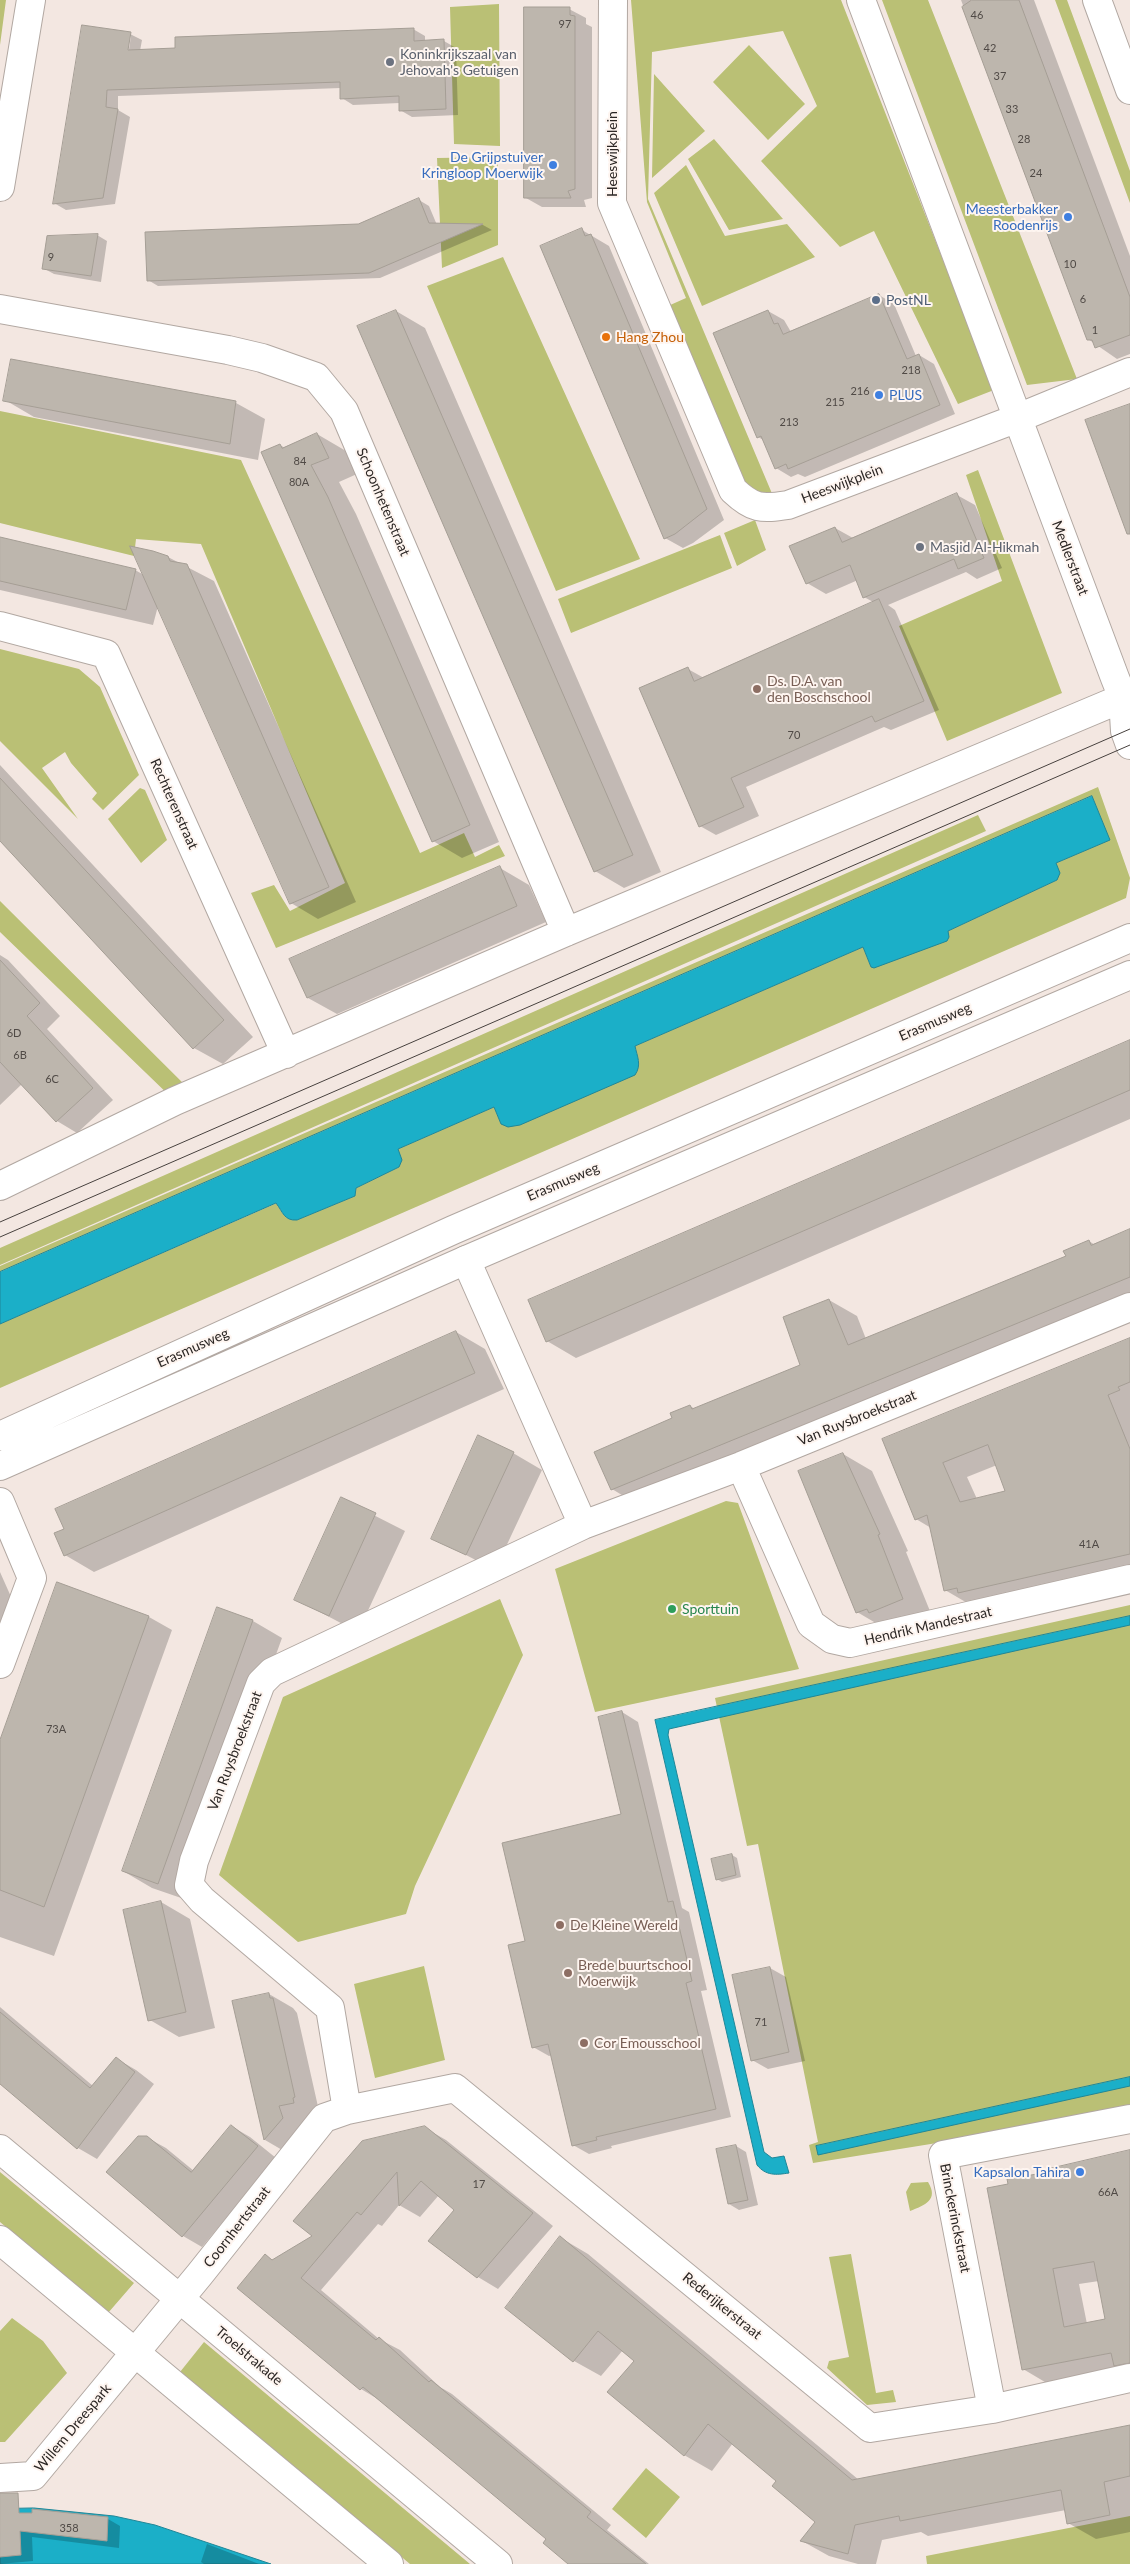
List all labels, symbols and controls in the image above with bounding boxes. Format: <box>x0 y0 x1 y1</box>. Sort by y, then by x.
house number: 46 <box>971 8 983 22</box>
house number: 97 <box>559 17 571 31</box>
house number: 42 <box>984 41 996 55</box>
place label: Koninkrijkszaal van Jehovah's Getuigen <box>400 46 519 78</box>
marker: Koninkrijkszaal van Jehovah's Getuigen <box>384 56 396 68</box>
house number: 37 <box>994 69 1006 83</box>
house number: 33 <box>1006 102 1018 116</box>
street label: Heeswijkplein <box>604 111 620 197</box>
house number: 28 <box>1018 132 1030 146</box>
place label: De Grijpstuiver Kringloop Moerwijk <box>422 149 543 182</box>
marker: De Grijpstuiver Kringloop Moerwijk <box>547 159 559 171</box>
house number: 24 <box>1030 166 1042 180</box>
place label: Meesterbakker Roodenrijs <box>966 201 1058 233</box>
marker: Meesterbakker Roodenrijs <box>1062 211 1074 223</box>
house number: 9 <box>48 250 54 264</box>
house number: 10 <box>1064 257 1076 271</box>
place label: PostNL <box>886 292 931 308</box>
house number: 6 <box>1080 292 1086 306</box>
marker: PostNL <box>870 294 882 306</box>
house number: 1 <box>1092 323 1098 337</box>
place label: Hang Zhou <box>616 329 684 345</box>
marker: Hang Zhou <box>600 331 612 343</box>
house number: 218 <box>901 363 921 377</box>
house number: 216 <box>850 384 870 398</box>
place label: PLUS <box>889 387 922 403</box>
marker: PLUS <box>873 389 885 401</box>
house number: 215 <box>825 395 845 409</box>
house number: 213 <box>779 415 799 429</box>
street label: Schoonhetenstraat <box>353 445 413 559</box>
house number: 84 <box>294 454 306 468</box>
street label: Heeswijkplein <box>799 461 885 507</box>
house number: 80A <box>289 475 309 489</box>
street label: Medlerstraat <box>1048 518 1092 598</box>
place label: Masjid Al-Hikmah <box>930 539 1039 555</box>
marker: Masjid Al-Hikmah <box>914 541 926 553</box>
place label: Ds. D.A. van den Boschschool <box>767 673 871 706</box>
marker: Ds. D.A. van den Boschschool <box>751 683 763 695</box>
house number: 70 <box>788 728 800 742</box>
street label: Rechterenstraat <box>147 756 201 852</box>
street label: Erasmusweg <box>896 999 974 1045</box>
house number: 6D <box>7 1026 21 1040</box>
house number: 6B <box>13 1048 27 1062</box>
house number: 6C <box>45 1072 59 1086</box>
street label: Erasmusweg <box>524 1159 602 1205</box>
street label: Erasmusweg <box>154 1325 232 1371</box>
street label: Van Ruysbroekstraat <box>795 1387 919 1449</box>
house number: 41A <box>1079 1537 1099 1551</box>
place label: Sporttuin <box>682 1601 739 1617</box>
marker: Sporttuin <box>666 1603 678 1615</box>
street label: Hendrik Mandestraat <box>863 1603 993 1649</box>
street label: Van Ruysbroekstraat <box>205 1689 265 1813</box>
house number: 73A <box>46 1722 66 1736</box>
place label: De Kleine Wereld <box>570 1917 678 1933</box>
marker: De Kleine Wereld <box>554 1919 566 1931</box>
place label: Brede buurtschool Moerwijk <box>578 1957 691 1990</box>
marker: Brede buurtschool Moerwijk <box>562 1967 574 1979</box>
house number: 71 <box>755 2015 767 2029</box>
place label: Cor Emousschool <box>594 2035 701 2051</box>
marker: Cor Emousschool <box>578 2037 590 2049</box>
street label: Brinckerinckstraat <box>936 2162 974 2274</box>
place label: Kapsalon Tahira <box>974 2164 1070 2180</box>
marker: Kapsalon Tahira <box>1074 2166 1086 2178</box>
house number: 17 <box>473 2177 485 2191</box>
street label: Coornhertstraat <box>200 2183 274 2271</box>
house number: 66A <box>1098 2185 1118 2199</box>
street label: Rederijkerstraat <box>679 2269 765 2343</box>
street label: Troelstrakade <box>212 2323 286 2389</box>
street label: Willem Dreespark <box>31 2380 115 2476</box>
house number: 358 <box>59 2521 79 2535</box>

